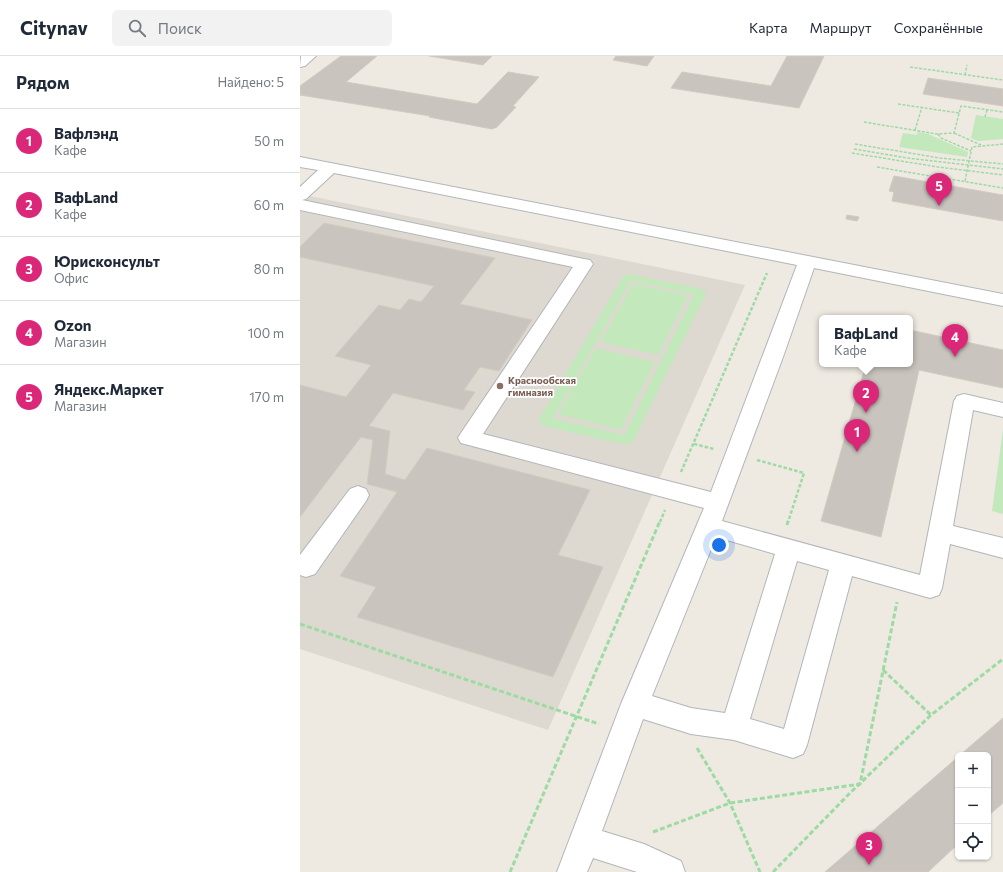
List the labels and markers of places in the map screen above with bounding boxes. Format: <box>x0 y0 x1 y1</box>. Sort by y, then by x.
pin: 5 <box>926 173 952 206</box>
pin: 4 <box>942 324 968 357</box>
place label: Краснообская гимназия <box>508 374 576 398</box>
pin: 2 <box>853 380 879 413</box>
marker: Краснообская гимназия <box>495 381 505 391</box>
pin: 1 <box>844 419 870 452</box>
pin: 3 <box>856 832 882 865</box>

